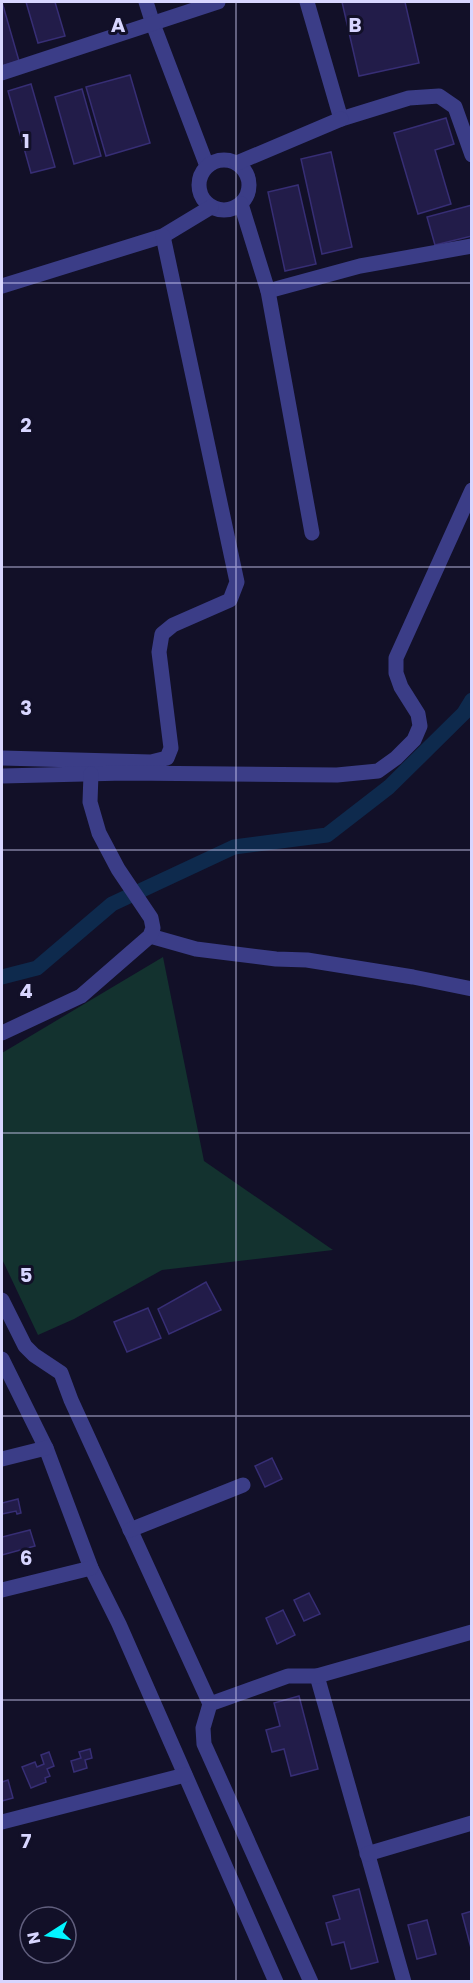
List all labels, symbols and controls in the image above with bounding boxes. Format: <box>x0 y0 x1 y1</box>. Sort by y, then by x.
text: A <box>111 11 126 39</box>
text: B <box>348 11 362 39</box>
text: 1 <box>22 127 30 155</box>
text: 2 <box>20 411 32 439</box>
text: 3 <box>20 694 32 722</box>
text: 4 <box>19 977 33 1005</box>
text: 5 <box>20 1261 33 1289</box>
text: 6 <box>20 1544 32 1572</box>
text: 7 <box>21 1827 32 1855</box>
north arrow <box>18 1905 78 1965</box>
text: N <box>21 1930 46 1946</box>

